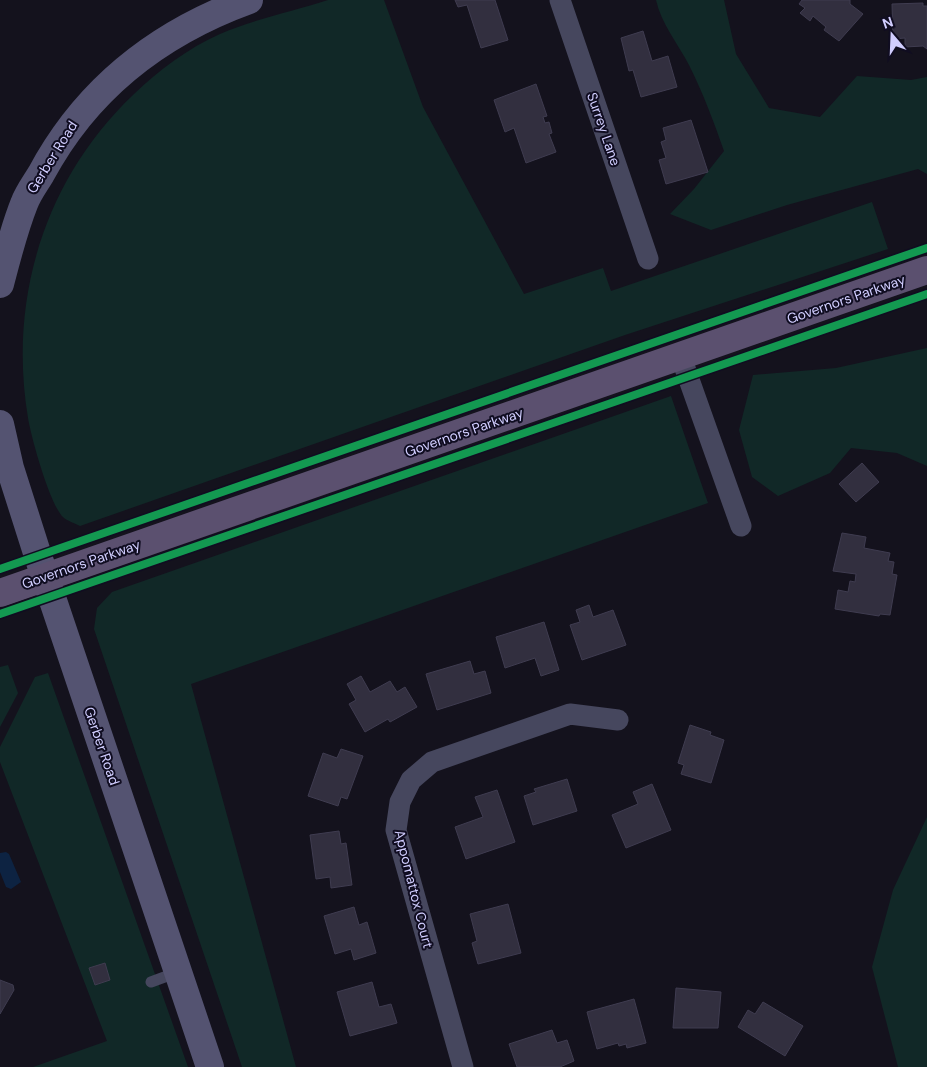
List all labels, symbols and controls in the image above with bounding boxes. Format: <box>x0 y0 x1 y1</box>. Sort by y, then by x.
north arrow <box>867 10 917 60</box>
text: N <box>880 13 896 33</box>
street label: Surrey Lane <box>583 90 625 168</box>
street label: Gerber Road <box>23 117 81 197</box>
street label: Governors Parkway <box>784 270 908 328</box>
street label: Governors Parkway <box>402 403 526 461</box>
street label: Governors Parkway <box>19 535 143 593</box>
street label: Gerber Road <box>80 704 124 788</box>
street label: Appomattox Court <box>391 828 437 950</box>

